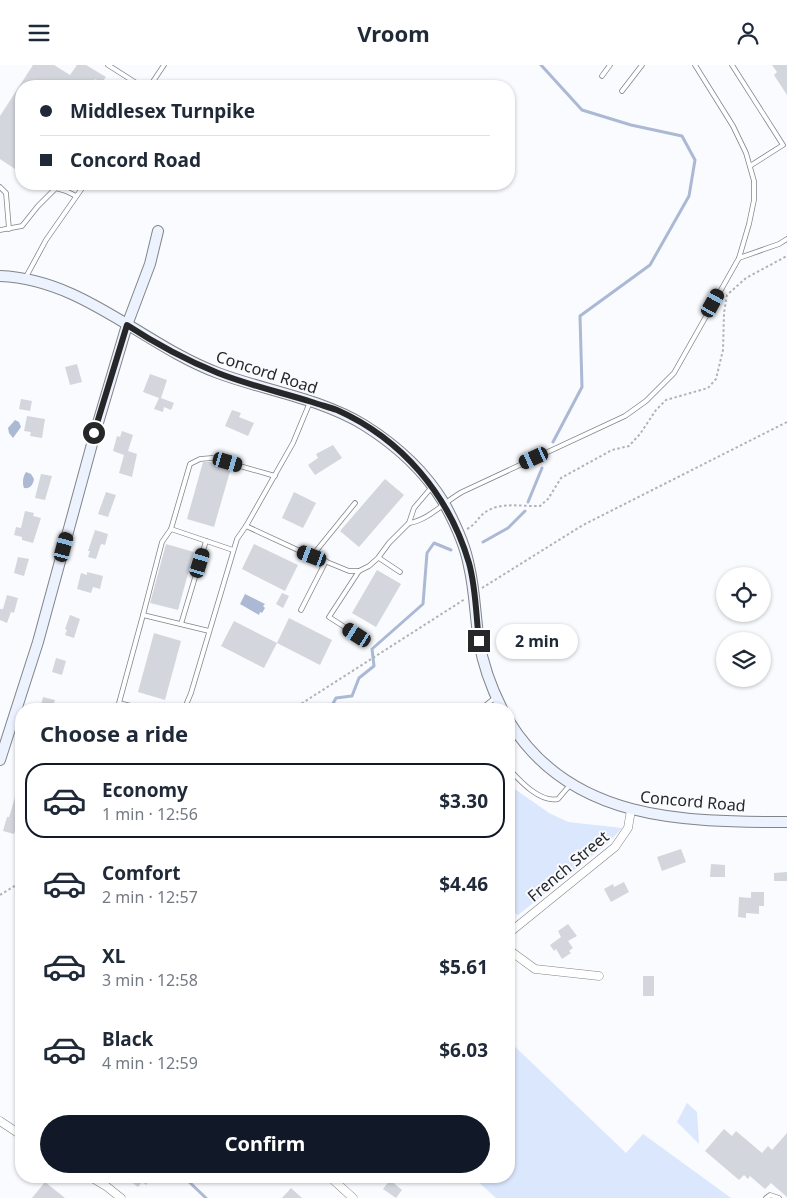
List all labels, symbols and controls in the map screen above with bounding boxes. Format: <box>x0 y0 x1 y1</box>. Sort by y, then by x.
text: Vroom <box>357 18 430 48</box>
icon: menu <box>25 19 53 47</box>
icon: person <box>734 19 762 47</box>
text: Middlesex Turnpike <box>70 98 255 124</box>
text: Concord Road <box>70 147 201 173</box>
car <box>699 286 726 320</box>
street label: Concord Road <box>213 345 321 399</box>
route start <box>83 422 105 444</box>
car <box>517 445 550 471</box>
car <box>211 451 244 473</box>
car <box>52 531 75 563</box>
car <box>295 544 328 568</box>
car <box>188 546 211 580</box>
map controls <box>716 567 771 687</box>
button: locate <box>716 567 771 622</box>
car <box>340 621 373 649</box>
callout: 2 min <box>496 623 579 659</box>
route end <box>468 630 490 652</box>
text: 2 min <box>515 630 559 652</box>
button: layers <box>716 632 771 687</box>
text: Choose a ride <box>40 718 188 748</box>
text: Economy <box>102 777 188 803</box>
icon: car <box>42 778 87 823</box>
street label: Concord Road <box>639 785 747 817</box>
text: $3.30 <box>439 788 488 814</box>
text: 1 min · 12:56 <box>102 803 198 825</box>
street label: French Street <box>523 825 614 907</box>
text: Comfort <box>102 860 181 886</box>
icon: car <box>42 861 87 906</box>
text: $4.46 <box>439 871 488 897</box>
text: 2 min · 12:57 <box>102 886 198 908</box>
text: XL <box>102 943 125 969</box>
icon: car <box>42 944 87 989</box>
text: $5.61 <box>439 954 488 980</box>
text: 3 min · 12:58 <box>102 969 198 991</box>
text: Black <box>102 1026 153 1052</box>
icon: car <box>42 1027 87 1072</box>
text: $6.03 <box>439 1037 488 1063</box>
text: 4 min · 12:59 <box>102 1052 198 1074</box>
button: Confirm <box>40 1115 490 1173</box>

